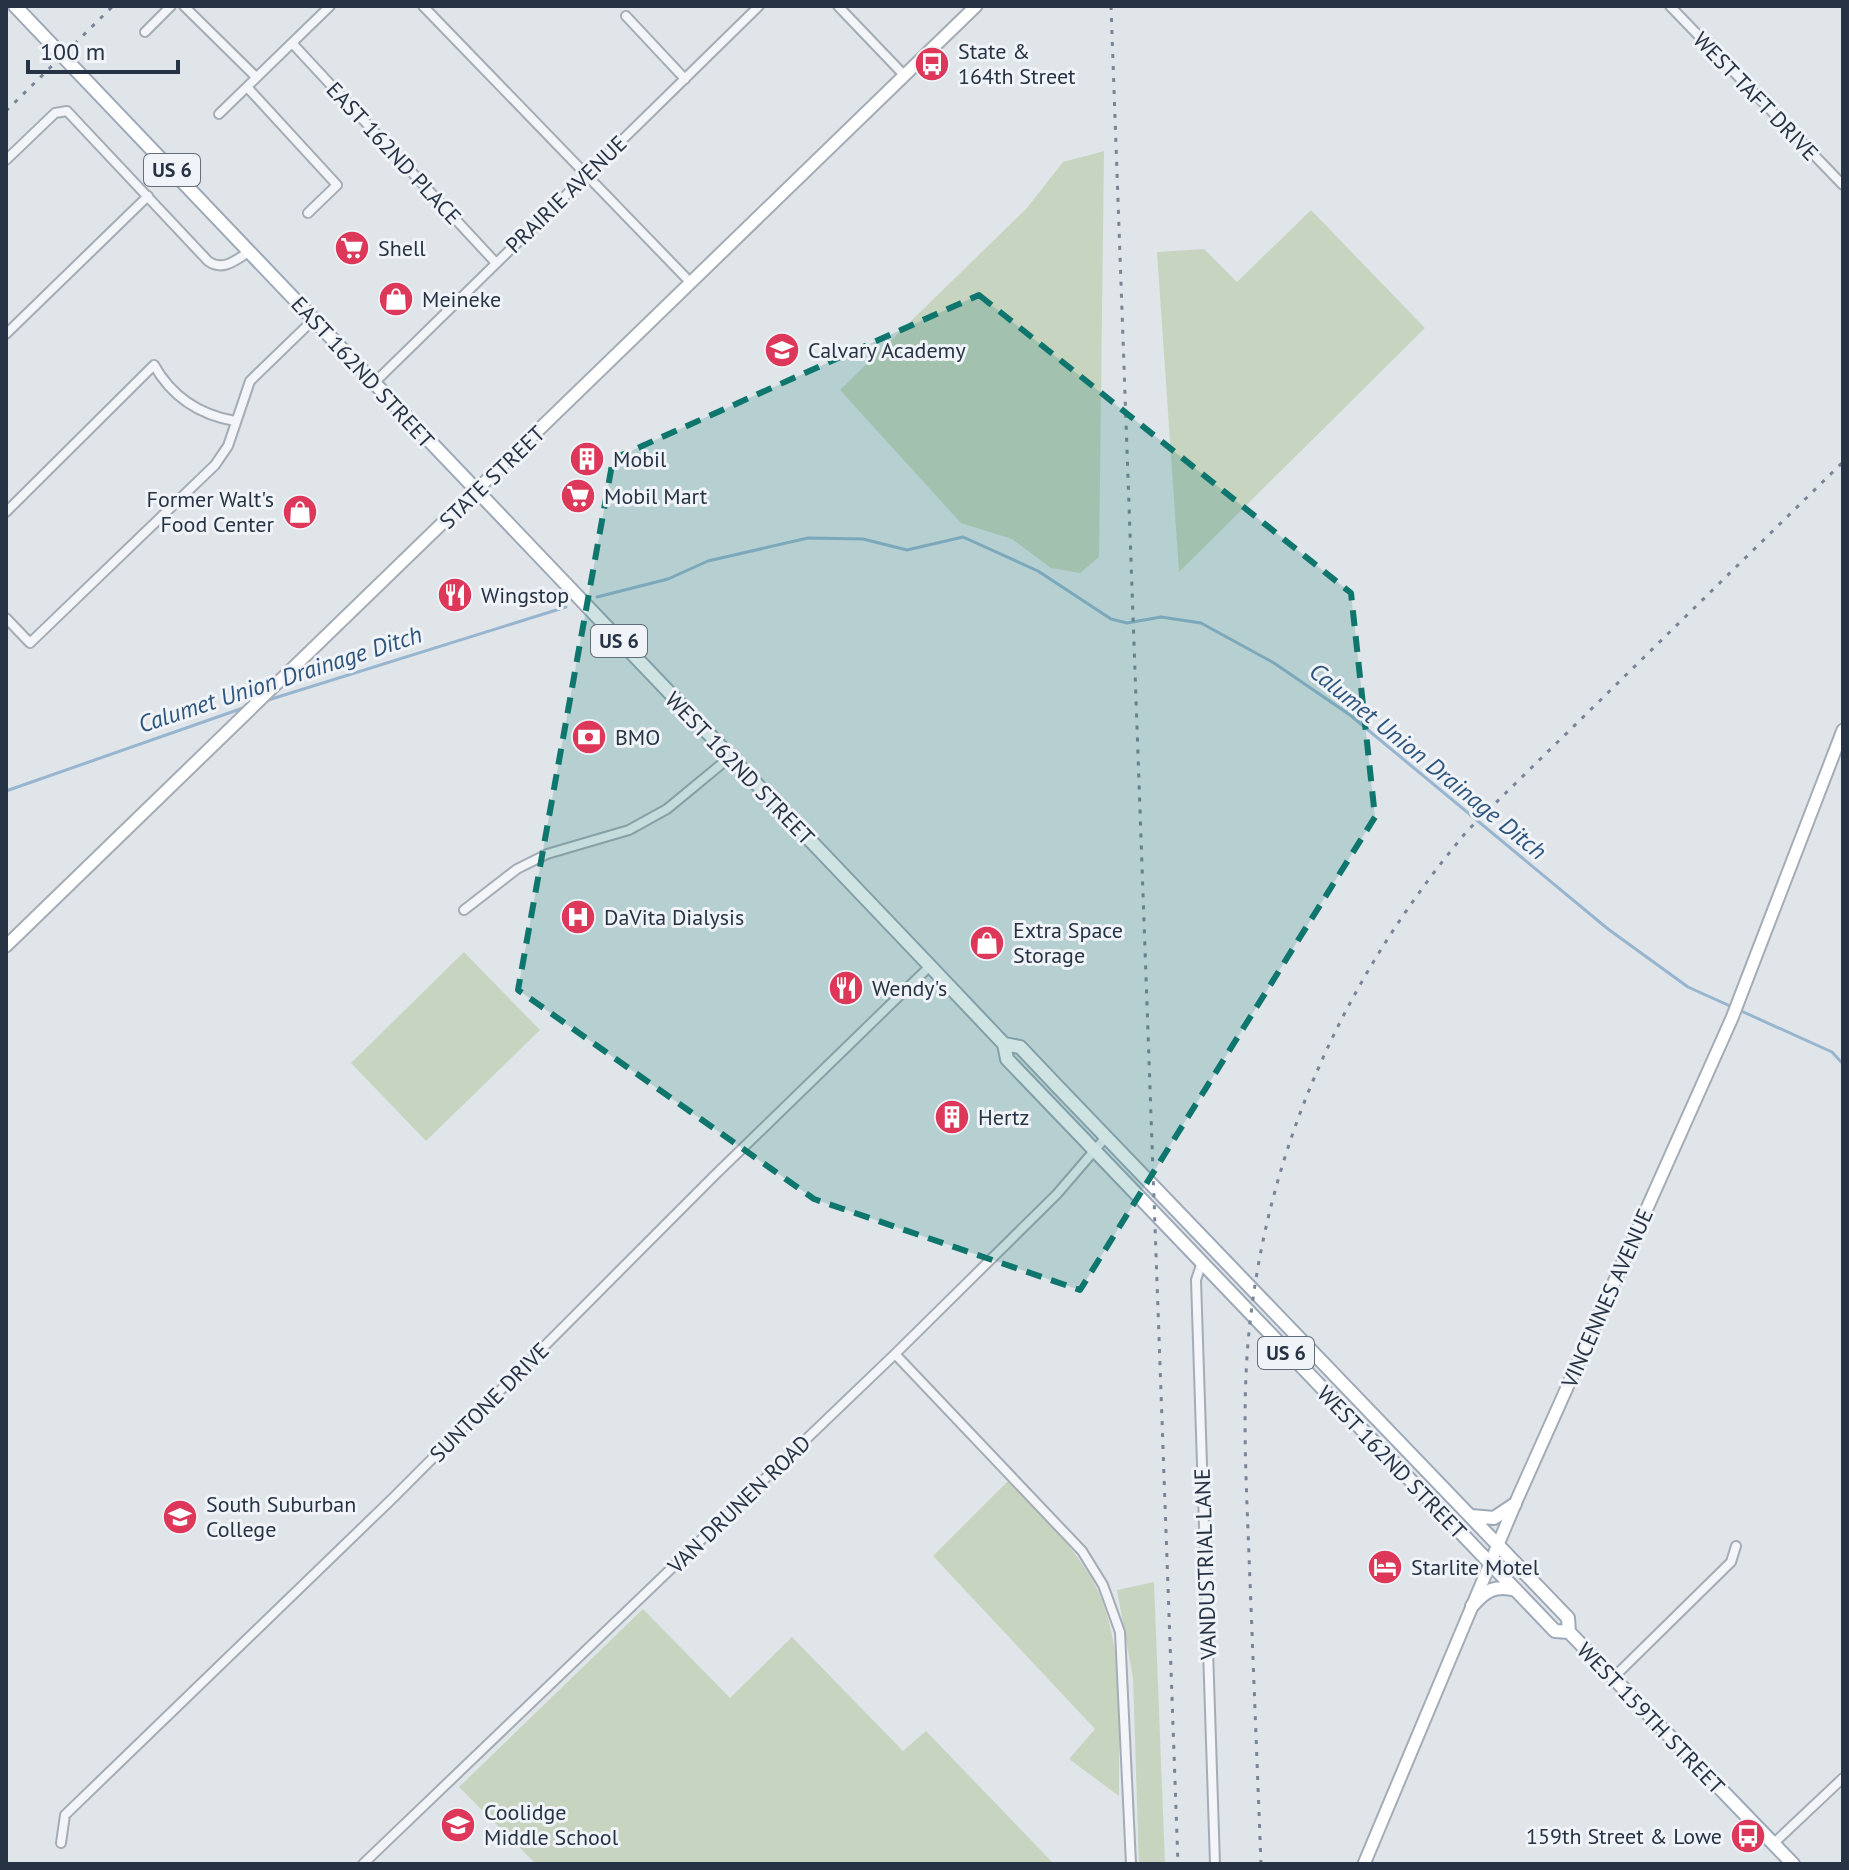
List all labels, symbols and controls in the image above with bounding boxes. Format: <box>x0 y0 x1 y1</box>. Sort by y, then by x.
scale bar <box>28 24 178 74</box>
street label: WEST TAFT DRIVE <box>1687 26 1825 166</box>
text: 100 m <box>40 36 105 67</box>
place label: State & 164th Street <box>958 37 1076 90</box>
bus stop icon: State & 164th Street <box>913 45 951 83</box>
street label: EAST 162ND PLACE <box>321 76 467 230</box>
street label: PRAIRIE AVENUE <box>500 129 632 259</box>
road number: US 6 <box>144 154 200 186</box>
supermarket icon: Shell <box>333 229 371 267</box>
place label: Shell <box>378 234 426 262</box>
shop icon: Meineke <box>377 280 415 318</box>
place label: Meineke <box>422 285 501 313</box>
street label: EAST 162ND STREET <box>285 290 441 454</box>
school or university icon: Calvary Academy <box>763 331 801 369</box>
place label: Calvary Academy <box>808 336 966 364</box>
street label: STATE STREET <box>433 420 551 534</box>
building icon: Mobil <box>568 440 606 478</box>
place label: Mobil <box>613 445 667 473</box>
supermarket icon: Mobil Mart <box>559 477 597 515</box>
place label: Mobil Mart <box>604 482 708 510</box>
place label: Former Walt's Food Center <box>147 485 275 538</box>
shop icon: Former Walt's Food Center <box>281 493 319 531</box>
restaurant icon: Wingstop <box>436 576 474 614</box>
place label: Wingstop <box>481 581 569 609</box>
water label: Calumet Union Drainage Ditch <box>134 618 426 740</box>
road number: US 6 <box>591 625 647 657</box>
water label: Calumet Union Drainage Ditch <box>1303 656 1553 866</box>
street label: WEST 162ND STREET <box>660 685 820 851</box>
bank icon: BMO <box>570 718 608 756</box>
place label: BMO <box>615 723 660 751</box>
hospital icon: DaVita Dialysis <box>559 898 597 936</box>
place label: DaVita Dialysis <box>604 903 744 931</box>
place label: Extra Space Storage <box>1013 916 1123 969</box>
shop icon: Extra Space Storage <box>968 924 1006 962</box>
restaurant icon: Wendy's <box>827 969 865 1007</box>
place label: Wendy's <box>872 974 947 1002</box>
building icon: Hertz <box>933 1098 971 1136</box>
place label: Hertz <box>978 1103 1029 1131</box>
street label: VINCENNES AVENUE <box>1554 1204 1659 1393</box>
street label: SUNTONE DRIVE <box>423 1336 555 1468</box>
road number: US 6 <box>1258 1337 1314 1369</box>
street label: WEST 162ND STREET <box>1312 1379 1472 1545</box>
street label: VAN DRUNEN ROAD <box>661 1429 816 1580</box>
street label: VANDUSTRIAL LANE <box>1188 1468 1222 1661</box>
place label: South Suburban College <box>206 1490 356 1543</box>
school or university icon: South Suburban College <box>161 1498 199 1536</box>
hotel icon: Starlite Motel <box>1366 1548 1404 1586</box>
place label: Starlite Motel <box>1411 1553 1540 1581</box>
street label: WEST 159TH STREET <box>1571 1636 1731 1800</box>
place label: Coolidge Middle School <box>484 1798 619 1851</box>
school or university icon: Coolidge Middle School <box>439 1806 477 1844</box>
bus stop icon: 159th Street & Lowe <box>1729 1817 1767 1855</box>
place label: 159th Street & Lowe <box>1526 1822 1722 1850</box>

